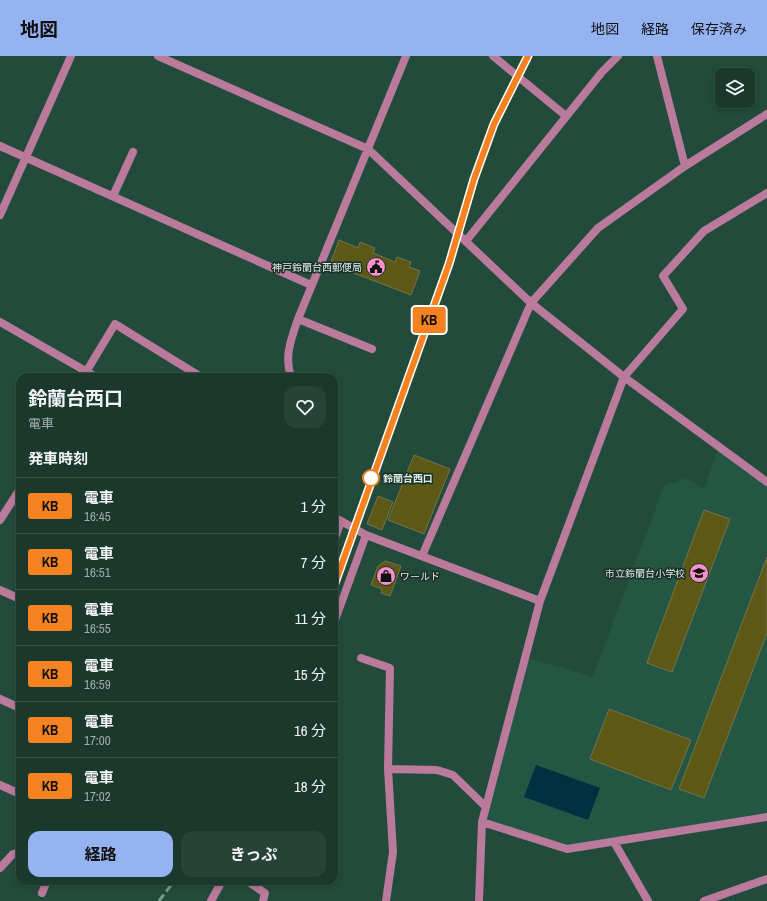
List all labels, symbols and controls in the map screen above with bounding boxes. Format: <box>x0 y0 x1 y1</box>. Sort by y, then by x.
text: 地図 <box>20 16 58 42</box>
text: 地図 <box>591 20 619 38</box>
text: 経路 <box>641 20 669 38</box>
text: 保存済み <box>691 20 747 38</box>
map controls <box>715 68 755 108</box>
button: layers <box>715 68 755 108</box>
public building icon: 神戸鈴蘭台西郵便局 <box>365 256 387 278</box>
place label: 神戸鈴蘭台西郵便局 <box>272 261 362 274</box>
line badge: KB <box>411 307 447 333</box>
text: KB <box>421 311 437 329</box>
text: 鈴蘭台西口 <box>28 385 123 411</box>
button: heart <box>284 386 326 428</box>
text: 電車 <box>28 415 54 432</box>
text: 発車時刻 <box>28 448 88 469</box>
marker: 鈴蘭台西口 <box>362 469 380 487</box>
place label: 鈴蘭台西口 <box>383 472 433 485</box>
text: 電車 <box>84 487 114 508</box>
text: 1 分 <box>301 496 326 517</box>
text: KB <box>42 497 58 515</box>
text: 16:45 <box>84 508 111 525</box>
text: 電車 <box>84 543 114 564</box>
text: 7 分 <box>301 552 326 573</box>
text: KB <box>42 553 58 571</box>
school or university icon: 市立鈴蘭台小学校 <box>688 562 710 584</box>
text: 16:51 <box>84 564 111 581</box>
shop icon: ワールド <box>375 565 397 587</box>
place label: 市立鈴蘭台小学校 <box>605 567 685 580</box>
place label: ワールド <box>400 570 440 583</box>
text: 電車 <box>84 599 114 620</box>
text: 11 分 <box>295 608 326 629</box>
text: KB <box>42 609 58 627</box>
text: 16:55 <box>84 620 111 637</box>
text: 電車 <box>84 655 114 676</box>
text: 15 分 <box>294 664 326 685</box>
text: KB <box>42 665 58 683</box>
text: 16:59 <box>84 676 111 693</box>
text: 電車 <box>84 711 114 732</box>
text: 16 分 <box>294 720 326 741</box>
text: KB <box>42 721 58 739</box>
text: 17:00 <box>84 732 111 749</box>
text: 電車 <box>84 767 114 788</box>
text: 18 分 <box>294 776 326 797</box>
text: KB <box>42 777 58 795</box>
text: 17:02 <box>84 788 111 805</box>
button: 経路 <box>28 831 173 877</box>
button: きっぷ <box>181 831 326 877</box>

